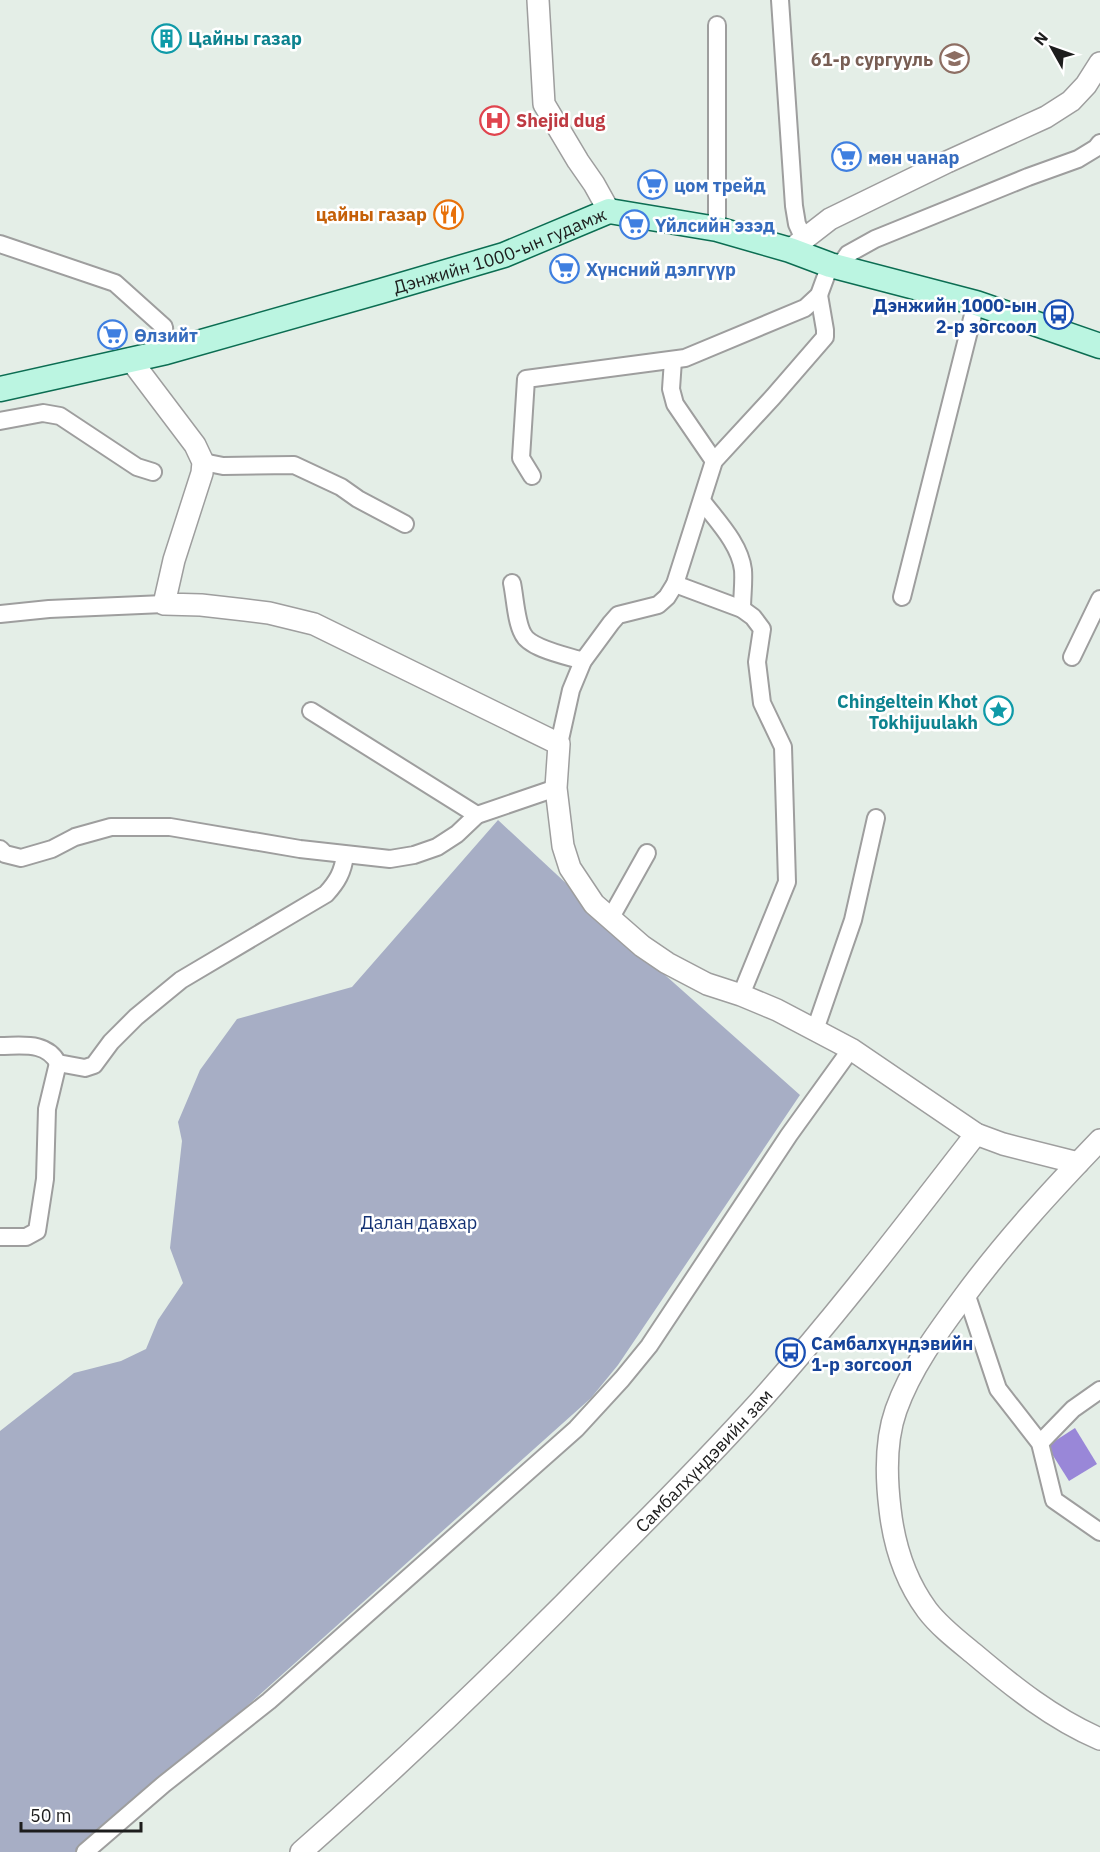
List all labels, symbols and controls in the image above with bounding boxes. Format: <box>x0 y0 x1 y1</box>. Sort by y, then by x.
north arrow <box>1022 18 1082 78</box>
building icon: Цайны газар <box>151 22 183 54</box>
place label: Цайны газар <box>188 27 302 50</box>
text: N <box>1029 27 1052 49</box>
school or university icon: 61-р сургууль <box>938 43 970 75</box>
place label: 61-р сургууль <box>811 48 933 71</box>
hospital icon: Shejid dug <box>479 104 511 136</box>
place label: Shejid dug <box>516 109 605 132</box>
supermarket icon: мөн чанар <box>831 141 863 173</box>
place label: мөн чанар <box>868 146 959 169</box>
supermarket icon: цом трейд <box>637 169 669 201</box>
place label: цом трейд <box>674 174 766 197</box>
restaurant icon: цайны газар <box>432 198 464 230</box>
street label: Дэнжийн 1000-ын гудамж <box>390 202 610 298</box>
place label: цайны газар <box>316 203 427 226</box>
supermarket icon: Үйлсийн эзэд <box>618 209 650 241</box>
place label: Үйлсийн эзэд <box>655 214 775 237</box>
supermarket icon: Хүнсний дэлгүүр <box>549 253 581 285</box>
place label: Хүнсний дэлгүүр <box>586 258 736 281</box>
place label: Дэнжийн 1000-ын 2-р зогсоол <box>873 294 1037 338</box>
bus stop icon: Дэнжийн 1000-ын 2-р зогсоол <box>1042 299 1074 331</box>
supermarket icon: Өлзийт <box>97 319 129 351</box>
place label: Өлзийт <box>134 324 198 347</box>
place label: Chingeltein Khot Tokhijuulakh <box>837 690 978 734</box>
place icon: Chingeltein Khot Tokhijuulakh <box>983 695 1015 727</box>
park label: Далан давхар <box>361 1211 477 1234</box>
place label: Самбалхүндэвийн 1-р зогсоол <box>811 1332 973 1376</box>
bus stop icon: Самбалхүндэвийн 1-р зогсоол <box>774 1337 806 1369</box>
street label: Самбалхүндэвийн зам <box>630 1384 777 1537</box>
scale bar <box>21 1795 141 1833</box>
text: 50 m <box>30 1804 72 1827</box>

